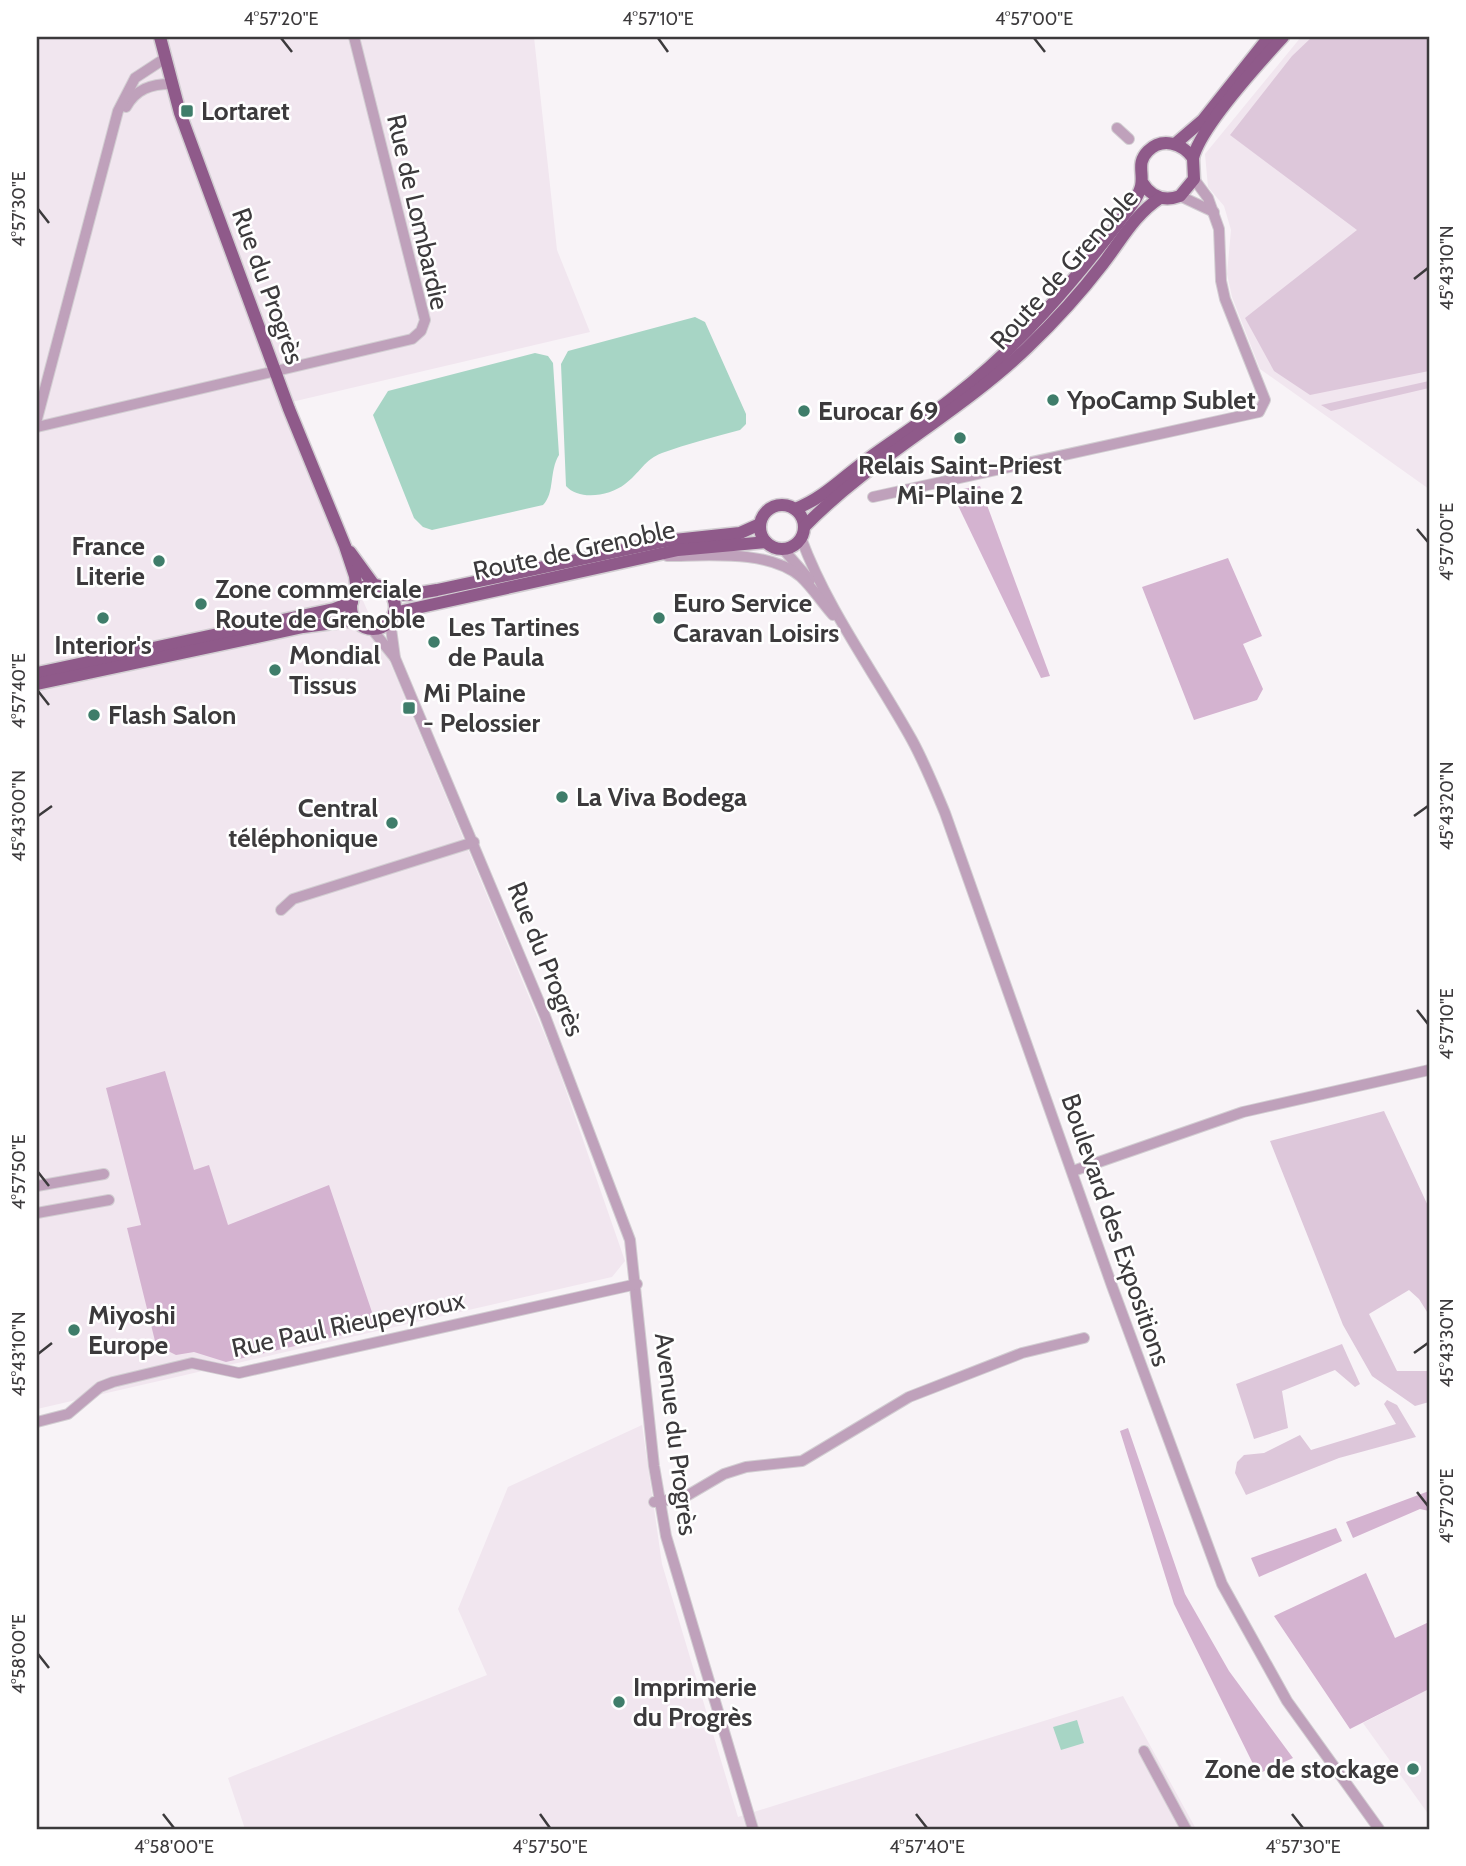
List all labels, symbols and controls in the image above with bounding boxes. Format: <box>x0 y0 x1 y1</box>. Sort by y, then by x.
text: 4°57'20"E <box>243 8 319 30</box>
text: 4°57'10"E <box>622 8 694 30</box>
text: 4°57'00"E <box>995 8 1073 30</box>
place label: Lortaret <box>201 95 290 127</box>
marker: Lortaret <box>179 103 195 119</box>
street label: Rue de Lombardie <box>380 111 456 313</box>
text: 4°57'30"E <box>8 171 30 247</box>
street label: Route de Grenoble <box>983 182 1145 356</box>
street label: Rue du Progrès <box>225 204 311 369</box>
text: 45°43'10"N <box>1436 225 1458 311</box>
place label: YpoCamp Sublet <box>1066 384 1256 416</box>
marker: YpoCamp Sublet <box>1045 392 1061 408</box>
place label: Eurocar 69 <box>818 395 938 427</box>
marker: Eurocar 69 <box>796 403 812 419</box>
marker: Relais Saint-Priest Mi-Plaine 2 <box>952 430 968 446</box>
place label: Relais Saint-Priest Mi-Plaine 2 <box>858 449 1062 511</box>
text: 4°57'00"E <box>1436 503 1458 581</box>
street label: Route de Grenoble <box>470 513 678 587</box>
place label: France Literie <box>71 530 145 592</box>
marker: France Literie <box>151 553 167 569</box>
place label: Zone commerciale Route de Grenoble <box>215 573 425 635</box>
place label: Euro Service Caravan Loisirs <box>673 587 839 649</box>
marker: Zone commerciale Route de Grenoble <box>193 596 209 612</box>
marker: Interior's <box>95 610 111 626</box>
marker: Euro Service Caravan Loisirs <box>651 610 667 626</box>
place label: Les Tartines de Paula <box>448 611 580 673</box>
place label: Interior's <box>54 629 152 661</box>
marker: Les Tartines de Paula <box>426 634 442 650</box>
place label: Mondial Tissus <box>289 639 381 701</box>
text: 4°57'40"E <box>8 653 30 729</box>
marker: Mondial Tissus <box>267 662 283 678</box>
place label: Mi Plaine - Pelossier <box>423 677 540 739</box>
place label: Flash Salon <box>108 699 236 731</box>
marker: Mi Plaine - Pelossier <box>401 700 417 716</box>
marker: Flash Salon <box>86 707 102 723</box>
text: 45°43'20"N <box>1436 762 1458 850</box>
text: 45°43'00"N <box>8 770 30 862</box>
place label: La Viva Bodega <box>576 781 747 813</box>
marker: La Viva Bodega <box>554 789 570 805</box>
place label: Central téléphonique <box>228 792 378 854</box>
marker: Central téléphonique <box>384 815 400 831</box>
street label: Rue du Progrès <box>500 877 592 1041</box>
text: 4°57'10"E <box>1436 988 1458 1060</box>
street label: Boulevard des Expositions <box>1054 1090 1178 1371</box>
text: 4°57'50"E <box>8 1134 30 1210</box>
street label: Rue Paul Rieupeyroux <box>228 1284 468 1364</box>
place label: Miyoshi Europe <box>88 1299 176 1361</box>
text: 45°43'30"N <box>1436 1299 1458 1387</box>
text: 45°43'10"N <box>8 1311 30 1397</box>
marker: Miyoshi Europe <box>66 1322 82 1338</box>
street label: Avenue du Progrès <box>648 1331 704 1537</box>
text: 4°57'20"E <box>1436 1468 1458 1544</box>
text: 4°58'00"E <box>8 1614 30 1694</box>
place label: Imprimerie du Progrès <box>633 1671 757 1733</box>
marker: Imprimerie du Progrès <box>611 1694 627 1710</box>
place label: Zone de stockage <box>1205 1753 1399 1785</box>
marker: Zone de stockage <box>1405 1761 1421 1777</box>
text: 4°58'00"E <box>134 1836 214 1858</box>
text: 4°57'50"E <box>512 1836 588 1858</box>
text: 4°57'40"E <box>889 1836 965 1858</box>
text: 4°57'30"E <box>1265 1836 1341 1858</box>

